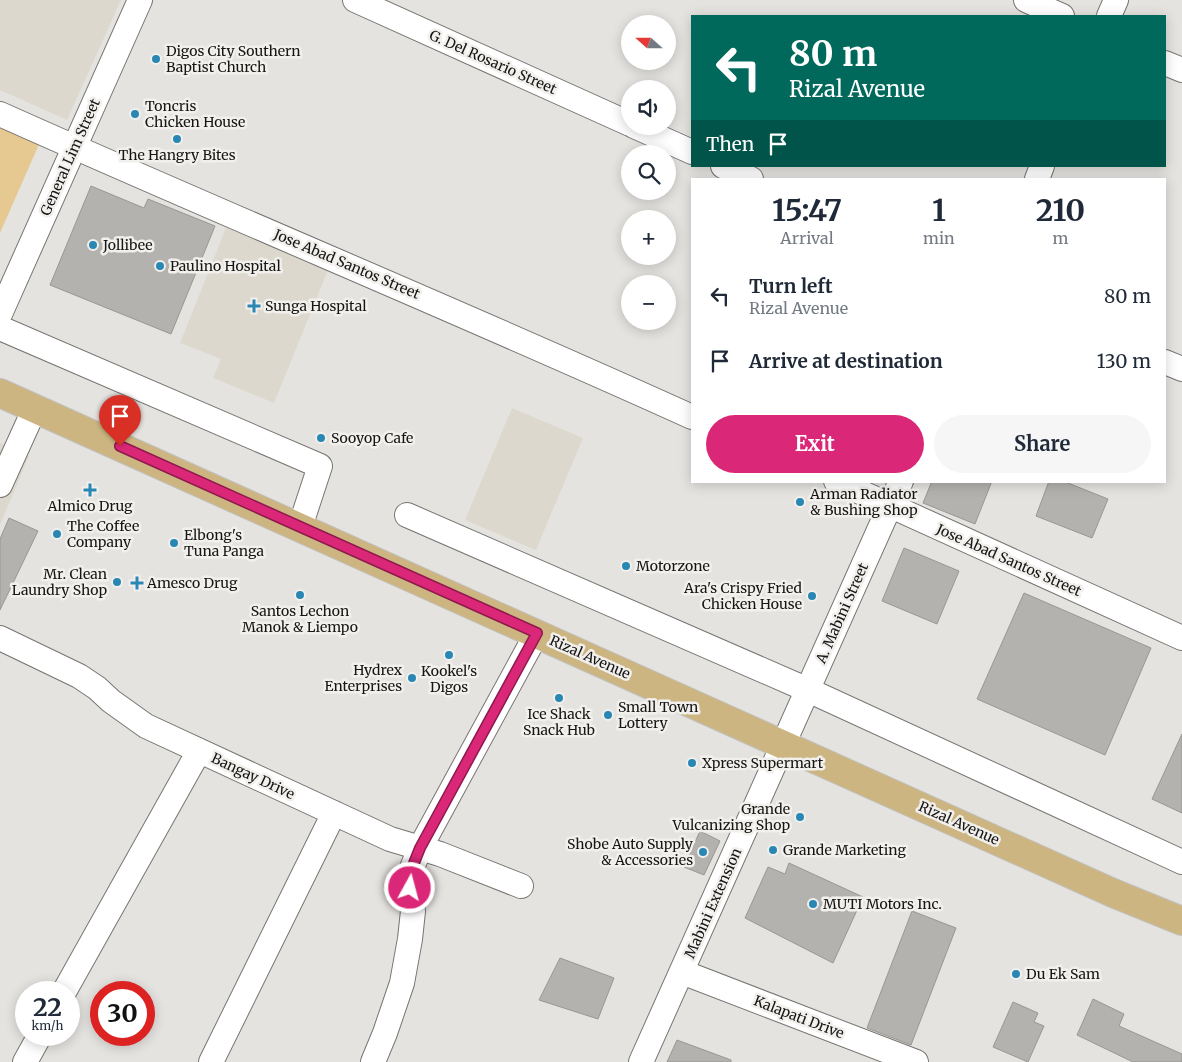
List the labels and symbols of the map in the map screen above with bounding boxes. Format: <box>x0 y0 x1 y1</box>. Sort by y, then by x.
north arrow <box>621 15 676 70</box>
street label: G. Del Rosario Street <box>427 26 560 98</box>
place label: Digos City Southern Baptist Church <box>166 42 301 76</box>
marker: Digos City Southern Baptist Church <box>150 53 162 65</box>
street label: General Lim Street <box>36 95 104 218</box>
place label: Toncris Chicken House <box>145 97 245 131</box>
marker: Toncris Chicken House <box>129 108 141 120</box>
marker: The Hangry Bites <box>171 133 183 145</box>
place label: The Hangry Bites <box>118 146 236 164</box>
street label: Jose Abad Santos Street <box>270 225 423 303</box>
place label: Jollibee <box>102 236 153 254</box>
marker: Jollibee <box>87 239 99 251</box>
place label: Paulino Hospital <box>170 257 281 275</box>
marker: Paulino Hospital <box>154 260 166 272</box>
place label: Sunga Hospital <box>265 297 367 315</box>
marker: Sunga Hospital <box>247 299 261 313</box>
pin <box>99 395 141 446</box>
place label: Sooyop Cafe <box>331 429 413 447</box>
marker: Sooyop Cafe <box>315 432 327 444</box>
marker: Almico Drug <box>84 484 96 496</box>
place label: Arman Radiator & Bushing Shop <box>809 485 918 519</box>
marker: Arman Radiator & Bushing Shop <box>794 496 806 508</box>
place label: Almico Drug <box>46 497 133 515</box>
place label: The Coffee Company <box>67 517 139 551</box>
street label: Jose Abad Santos Street <box>933 519 1085 600</box>
place label: Elbong's Tuna Panga <box>184 526 264 560</box>
marker: The Coffee Company <box>51 528 63 540</box>
marker: Elbong's Tuna Panga <box>168 537 180 549</box>
place label: Motorzone <box>636 557 710 575</box>
street label: A. Mabini Street <box>811 559 872 667</box>
marker: Motorzone <box>620 560 632 572</box>
place label: Mr. Clean Laundry Shop <box>12 565 107 599</box>
place label: Amesco Drug <box>146 574 238 592</box>
marker: Mr. Clean Laundry Shop <box>111 576 123 588</box>
marker: Amesco Drug <box>131 577 143 589</box>
place label: Ara's Crispy Fried Chicken House <box>683 579 803 613</box>
marker: Santos Lechon Manok & Liempo <box>294 589 306 601</box>
marker: Ara's Crispy Fried Chicken House <box>806 590 818 602</box>
place label: Santos Lechon Manok & Liempo <box>242 602 358 636</box>
street label: Rizal Avenue <box>547 631 633 683</box>
marker: Kookel's Digos <box>443 649 455 661</box>
place label: Hydrex Enterprises <box>325 661 403 695</box>
place label: Kookel's Digos <box>421 662 477 696</box>
marker: Hydrex Enterprises <box>406 672 418 684</box>
marker: Ice Shack Snack Hub <box>553 692 565 704</box>
place label: Small Town Lottery <box>618 698 698 732</box>
place label: Ice Shack Snack Hub <box>523 705 595 739</box>
marker: Small Town Lottery <box>602 709 614 721</box>
street label: Bangay Drive <box>208 749 298 803</box>
place label: Xpress Supermart <box>702 754 824 772</box>
marker: Xpress Supermart <box>686 757 698 769</box>
street label: Rizal Avenue <box>916 797 1002 849</box>
place label: Grande Vulcanizing Shop <box>671 800 790 834</box>
marker: Grande Vulcanizing Shop <box>794 811 806 823</box>
place label: Shobe Auto Supply & Accessories <box>567 835 694 869</box>
place label: Grande Marketing <box>783 841 906 859</box>
marker: Grande Marketing <box>767 844 779 856</box>
street label: Mabini Extension <box>681 845 745 961</box>
marker: Shobe Auto Supply & Accessories <box>697 846 709 858</box>
position arrow <box>383 861 435 913</box>
place label: MUTI Motors Inc. <box>823 895 942 913</box>
marker: MUTI Motors Inc. <box>807 898 819 910</box>
place label: Du Ek Sam <box>1026 965 1100 983</box>
marker: Du Ek Sam <box>1010 968 1022 980</box>
speed limit sign: 30 <box>90 981 155 1046</box>
street label: Kalapati Drive <box>751 992 847 1042</box>

